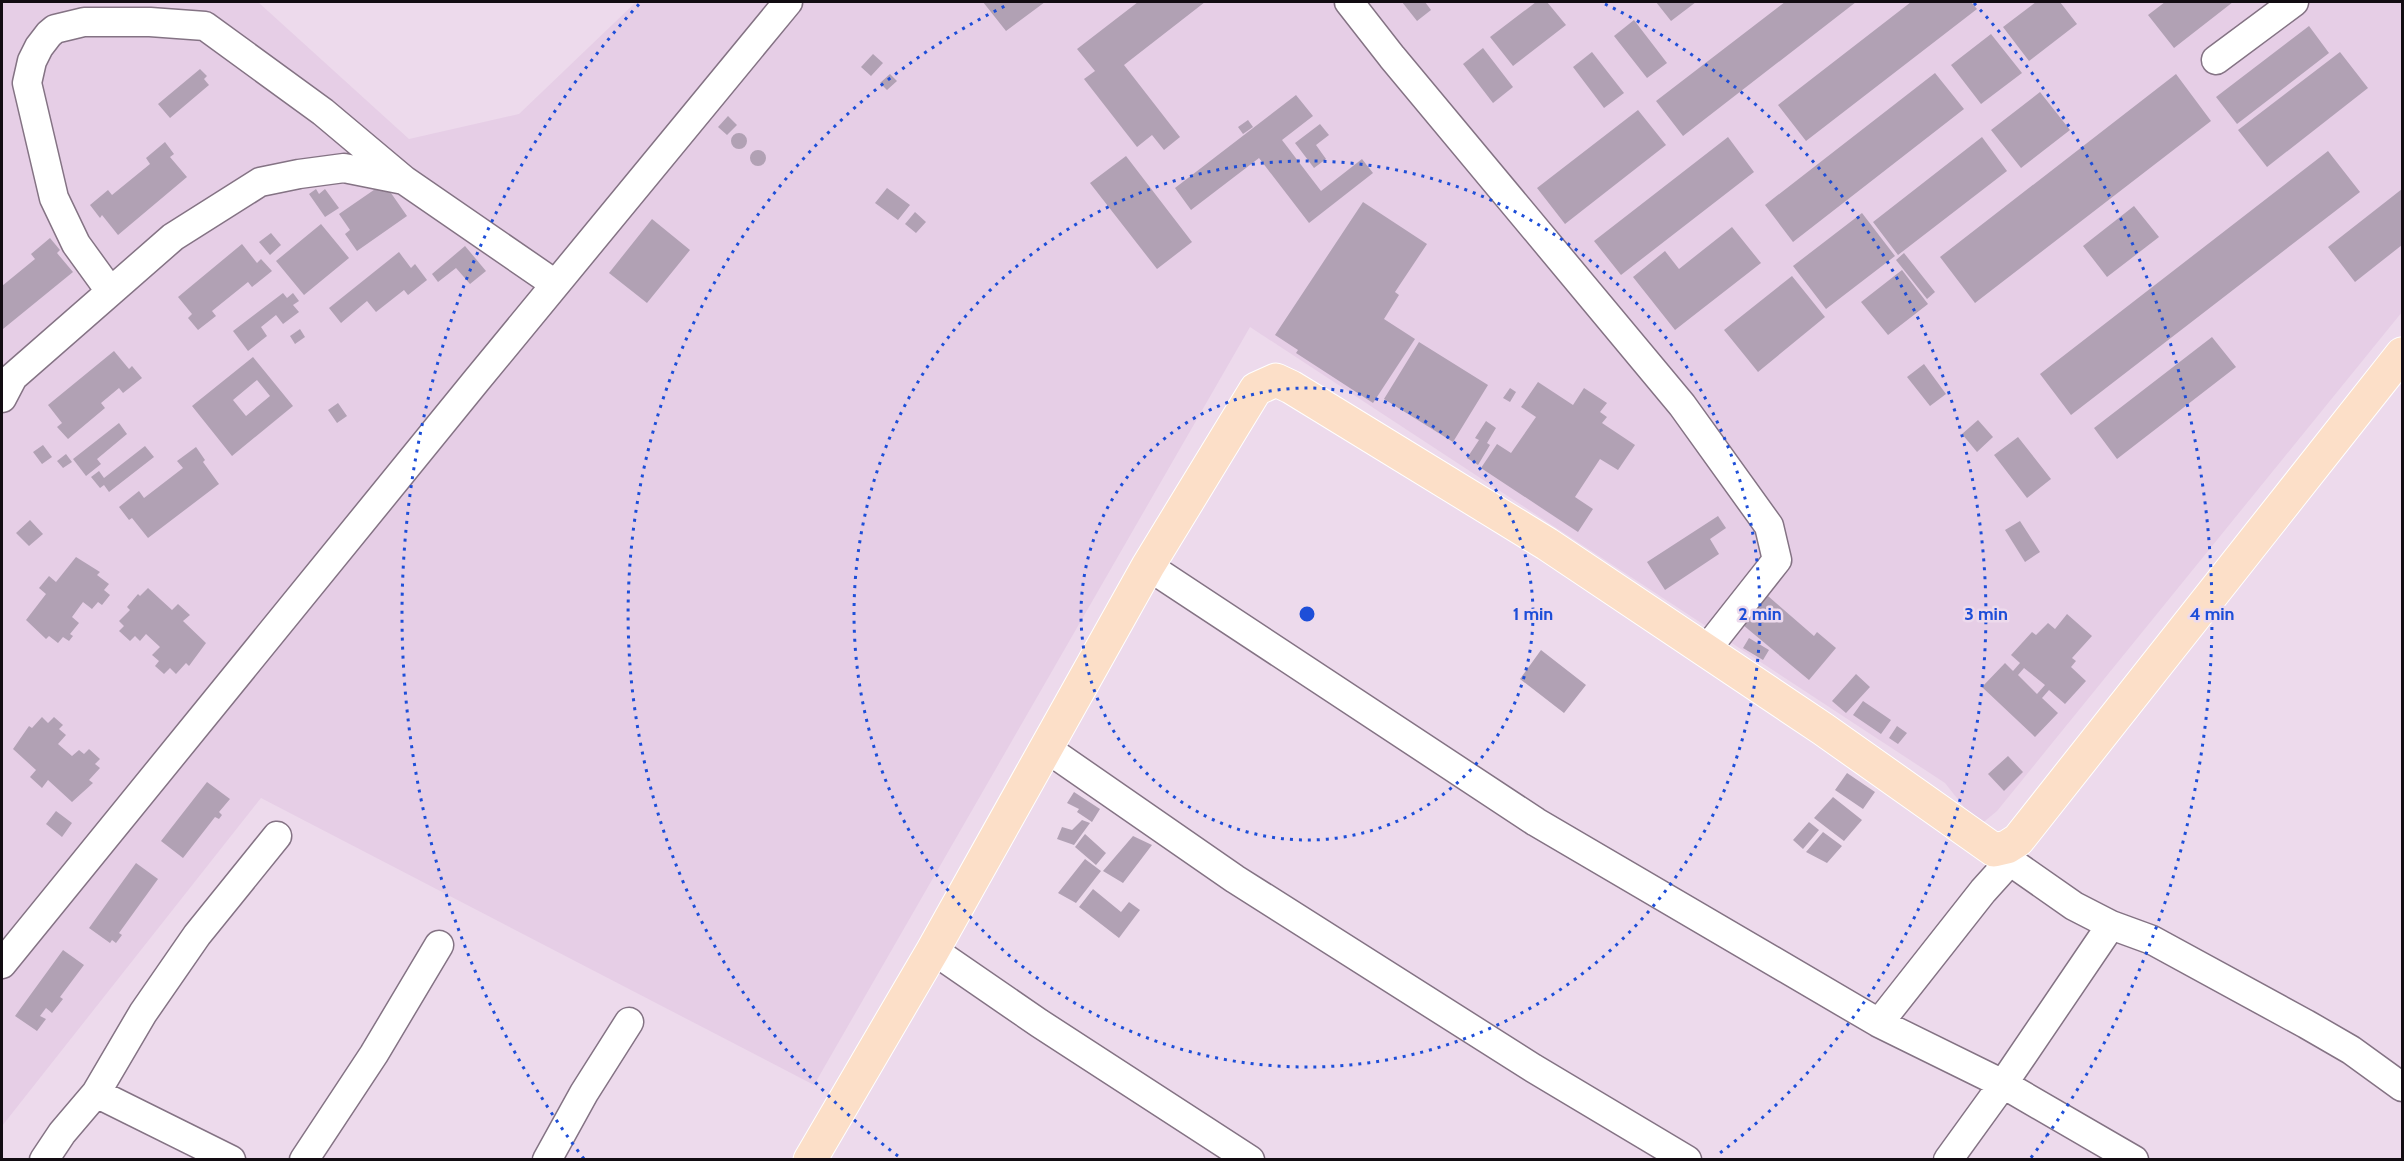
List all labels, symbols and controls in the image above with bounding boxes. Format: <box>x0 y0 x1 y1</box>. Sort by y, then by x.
text: 1 min <box>1513 603 1553 625</box>
text: 2 min <box>1738 603 1782 625</box>
text: 3 min <box>1964 603 2008 625</box>
text: 4 min <box>2189 603 2235 625</box>
centre of rings <box>1297 604 1317 624</box>

